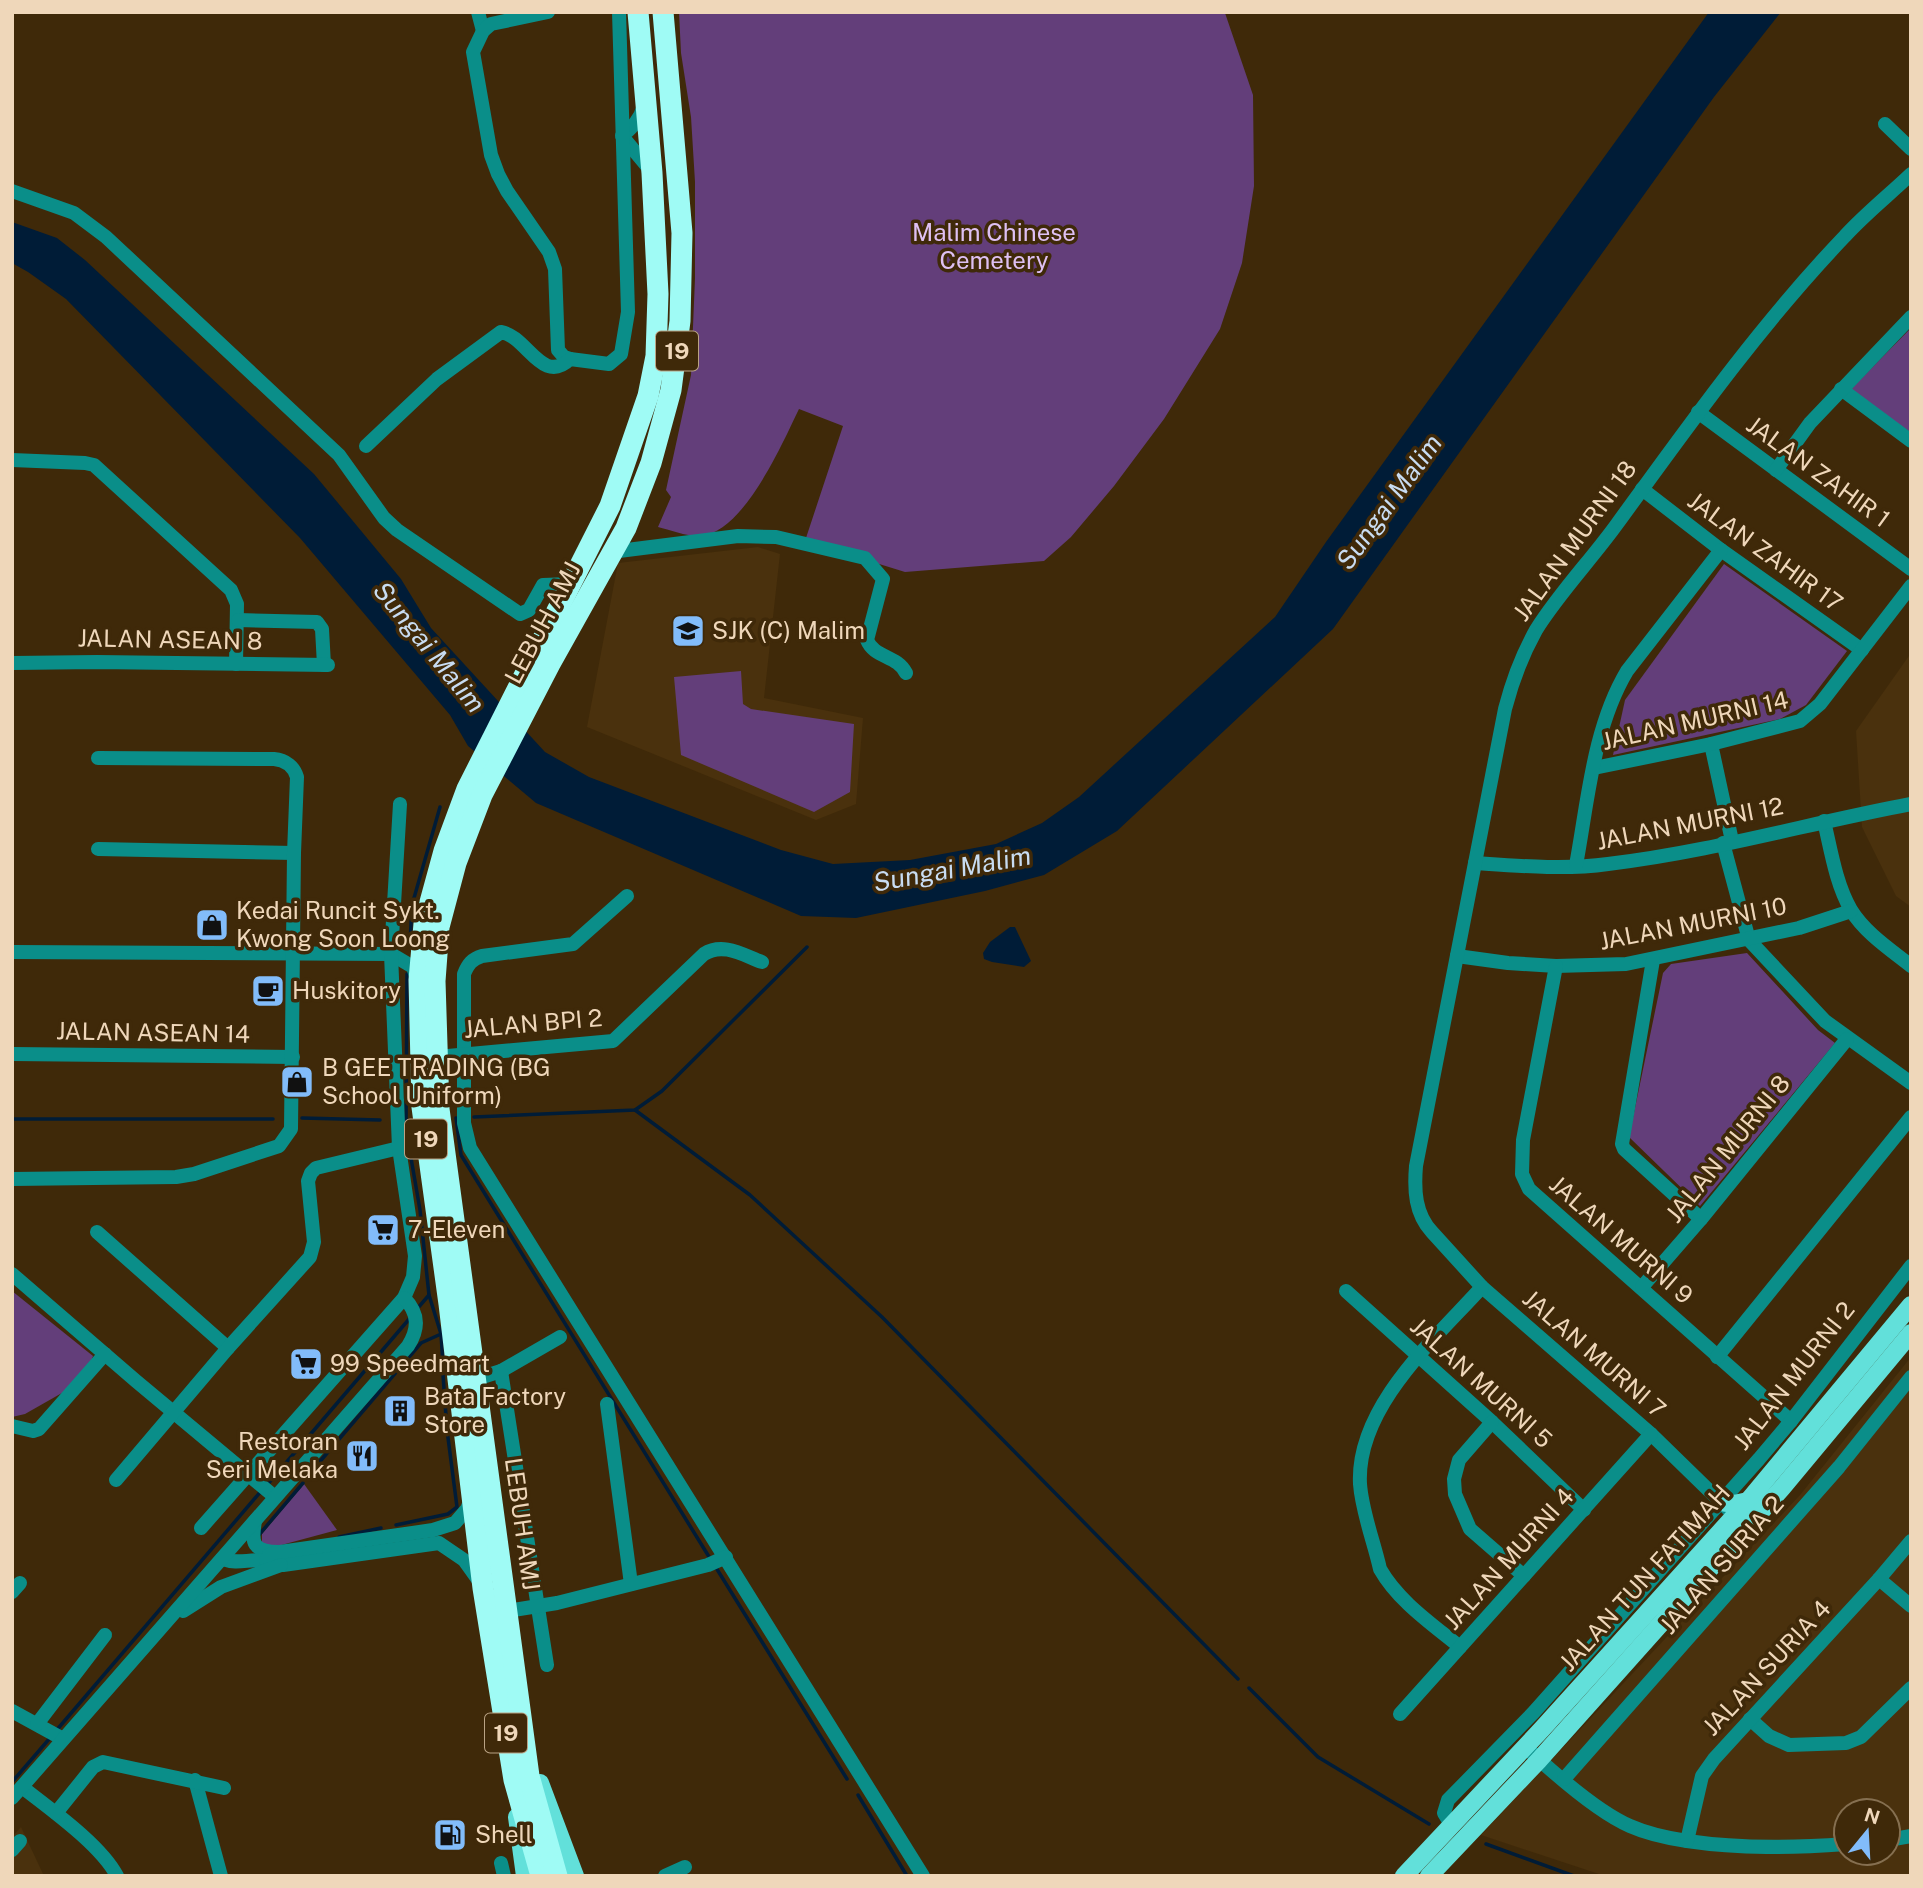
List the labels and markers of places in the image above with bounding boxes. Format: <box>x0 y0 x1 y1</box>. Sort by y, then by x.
school or university icon: SJK (C) Malim <box>669 612 707 650</box>
place label: SJK (C) Malim <box>712 616 865 644</box>
place label: Kedai Runcit Sykt. Kwong Soon Loong <box>236 896 450 952</box>
shop icon: Kedai Runcit Sykt. Kwong Soon Loong <box>193 906 231 944</box>
cafe icon: Huskitory <box>249 972 287 1010</box>
place label: Huskitory <box>292 976 401 1004</box>
place label: B GEE TRADING (BG School Uniform) <box>322 1053 551 1109</box>
shop icon: B GEE TRADING (BG School Uniform) <box>278 1063 316 1101</box>
supermarket icon: 7-Eleven <box>364 1211 402 1249</box>
place label: 7-Eleven <box>408 1215 505 1243</box>
supermarket icon: 99 Speedmart <box>287 1345 325 1383</box>
place label: 99 Speedmart <box>330 1349 490 1377</box>
place label: Bata Factory Store <box>424 1382 566 1438</box>
building icon: Bata Factory Store <box>381 1392 419 1430</box>
place label: Restoran Seri Melaka <box>206 1427 338 1483</box>
restaurant icon: Restoran Seri Melaka <box>343 1437 381 1475</box>
fuel station icon: Shell <box>431 1816 469 1854</box>
place label: Shell <box>475 1820 533 1848</box>

